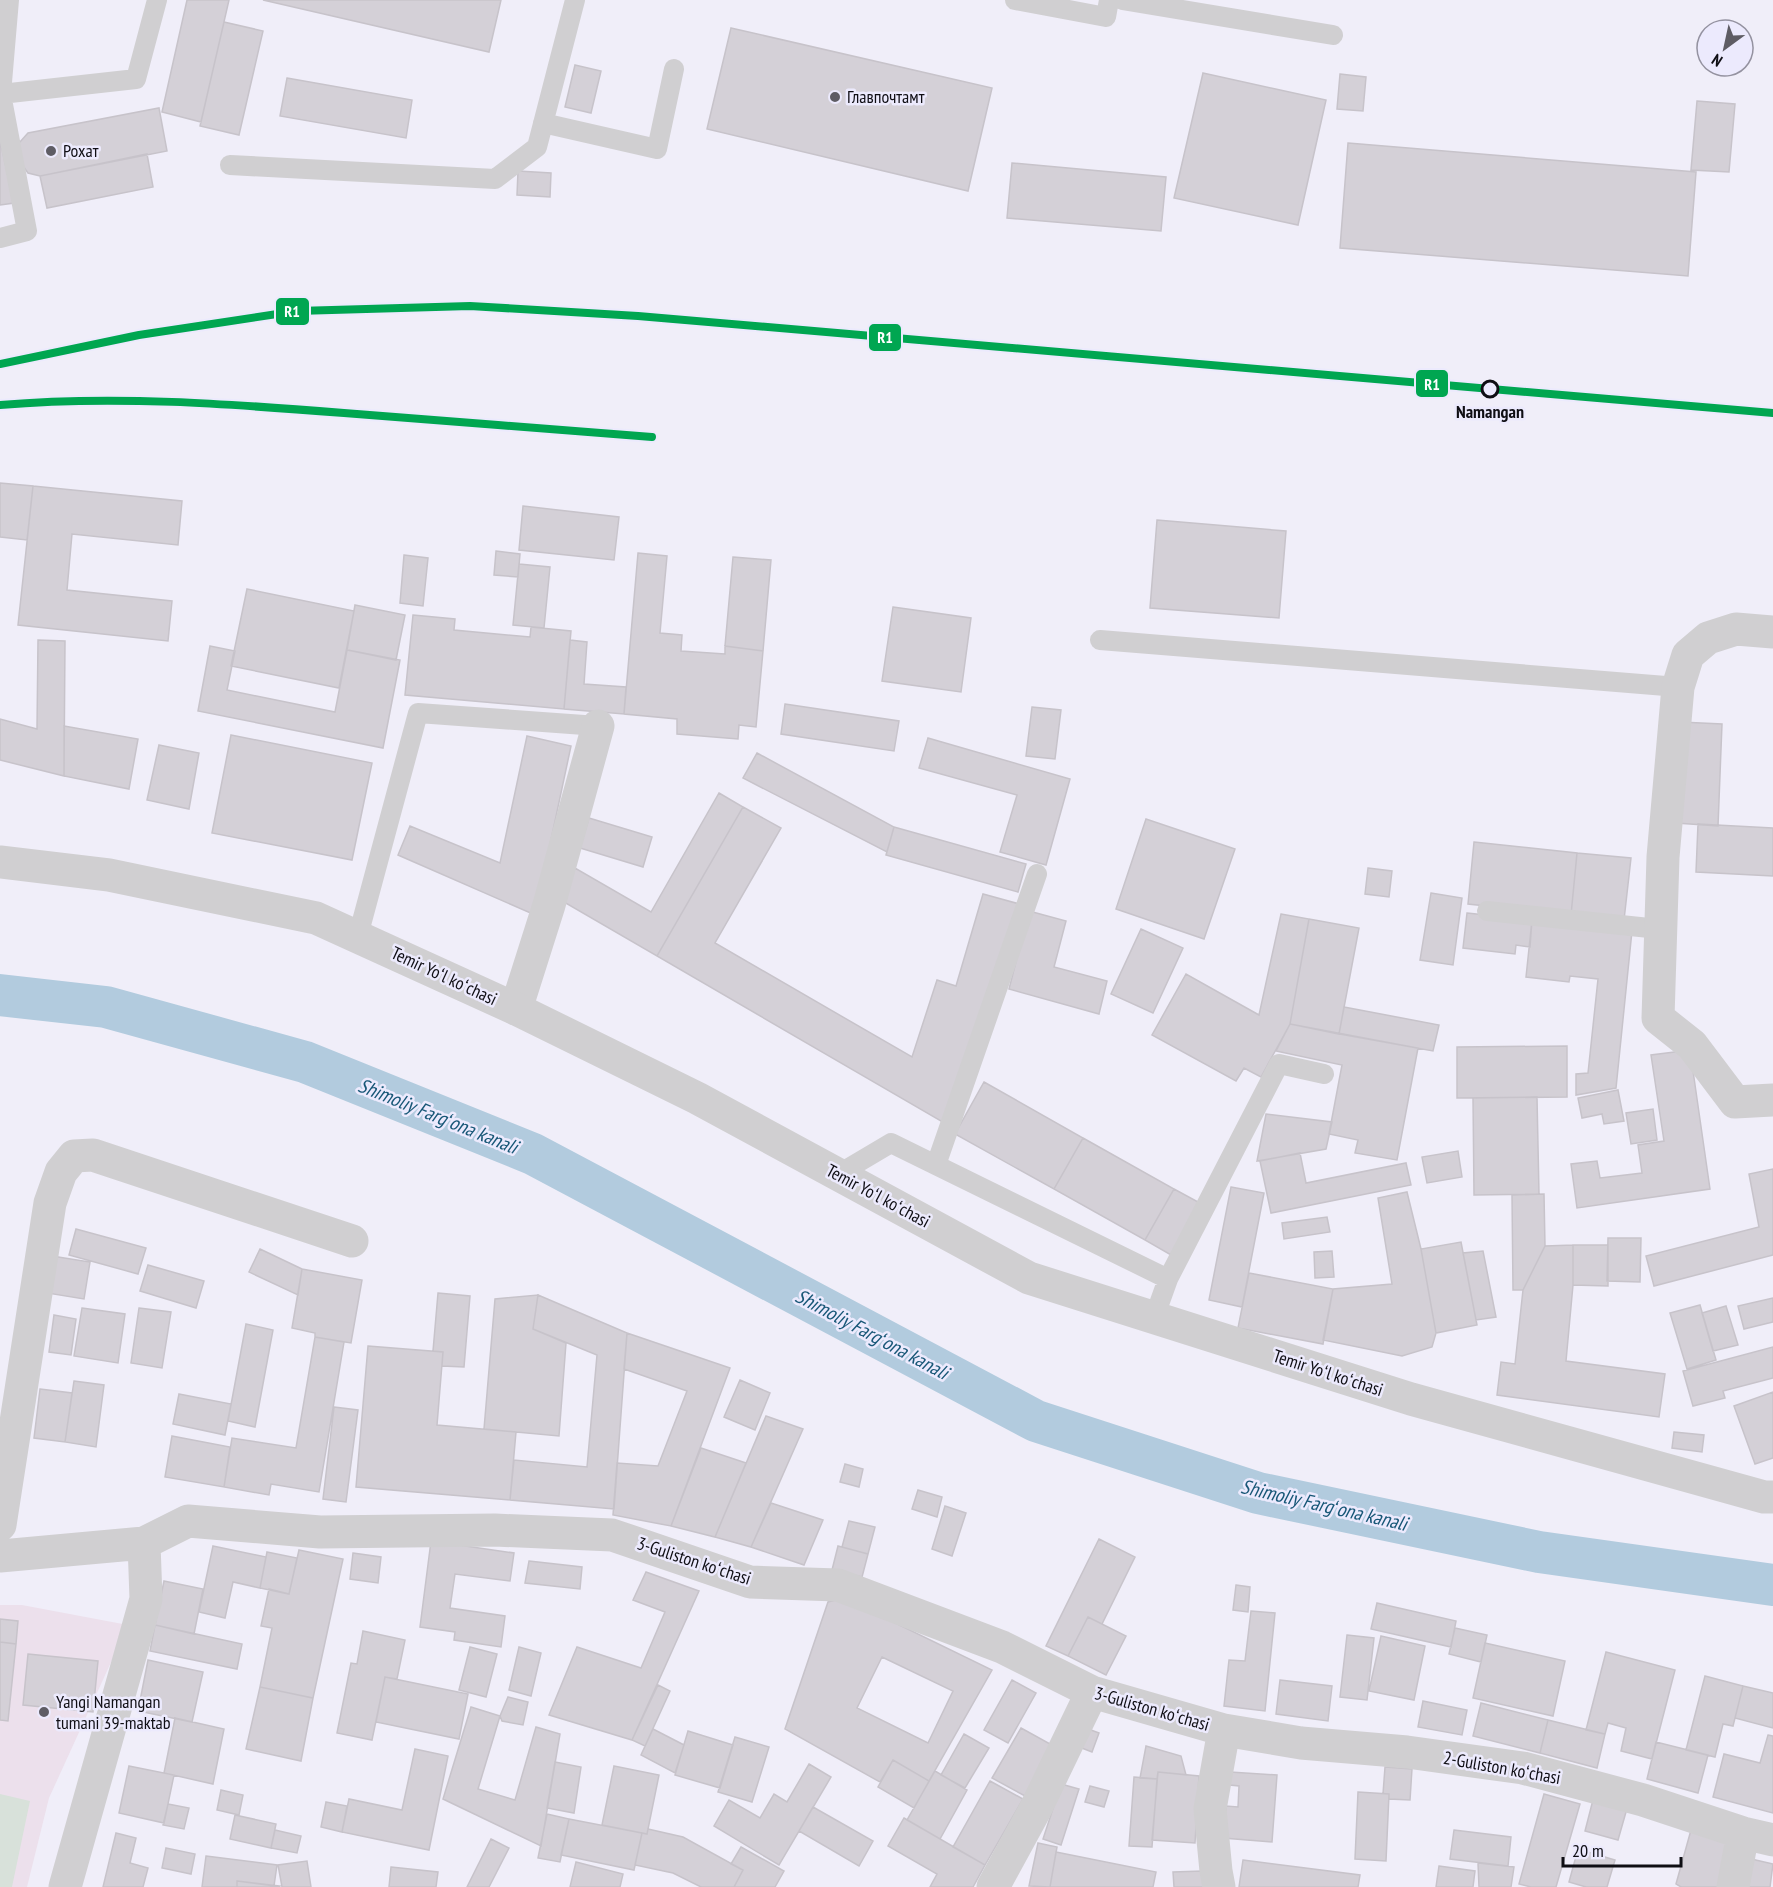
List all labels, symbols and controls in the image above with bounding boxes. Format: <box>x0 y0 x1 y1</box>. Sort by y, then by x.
north arrow <box>1695 18 1755 78</box>
text: N <box>1708 50 1726 71</box>
place label: Главпочтамт <box>847 85 925 108</box>
marker: Главпочтамт <box>828 90 842 104</box>
place label: Рохат <box>63 139 99 162</box>
marker: Рохат <box>44 144 58 158</box>
line badge: R1 <box>275 297 310 326</box>
text: R1 <box>284 301 300 321</box>
line badge: R1 <box>868 323 902 352</box>
text: R1 <box>877 327 893 347</box>
line badge: R1 <box>1415 369 1449 398</box>
text: R1 <box>1424 374 1440 394</box>
marker: Namangan <box>1481 380 1499 398</box>
place label: Namangan <box>1456 400 1524 423</box>
street label: Temir Yoʻl koʻchasi <box>388 941 501 1010</box>
water label: Shimoliy Fargʻona kanali <box>355 1072 524 1161</box>
street label: Temir Yoʻl koʻchasi <box>822 1159 934 1233</box>
water label: Shimoliy Fargʻona kanali <box>791 1283 955 1387</box>
street label: Temir Yoʻl koʻchasi <box>1270 1344 1386 1401</box>
water label: Shimoliy Fargʻona kanali <box>1238 1473 1412 1537</box>
street label: 3-Guliston koʻchasi <box>634 1531 754 1590</box>
street label: 3-Guliston koʻchasi <box>1092 1681 1212 1736</box>
place label: Yangi Namangan tumani 39-maktab <box>56 1690 171 1734</box>
marker: Yangi Namangan tumani 39-maktab <box>37 1705 51 1719</box>
street label: 2-Guliston koʻchasi <box>1442 1746 1562 1789</box>
scale bar <box>1563 1830 1682 1868</box>
text: 20 m <box>1572 1839 1604 1862</box>

